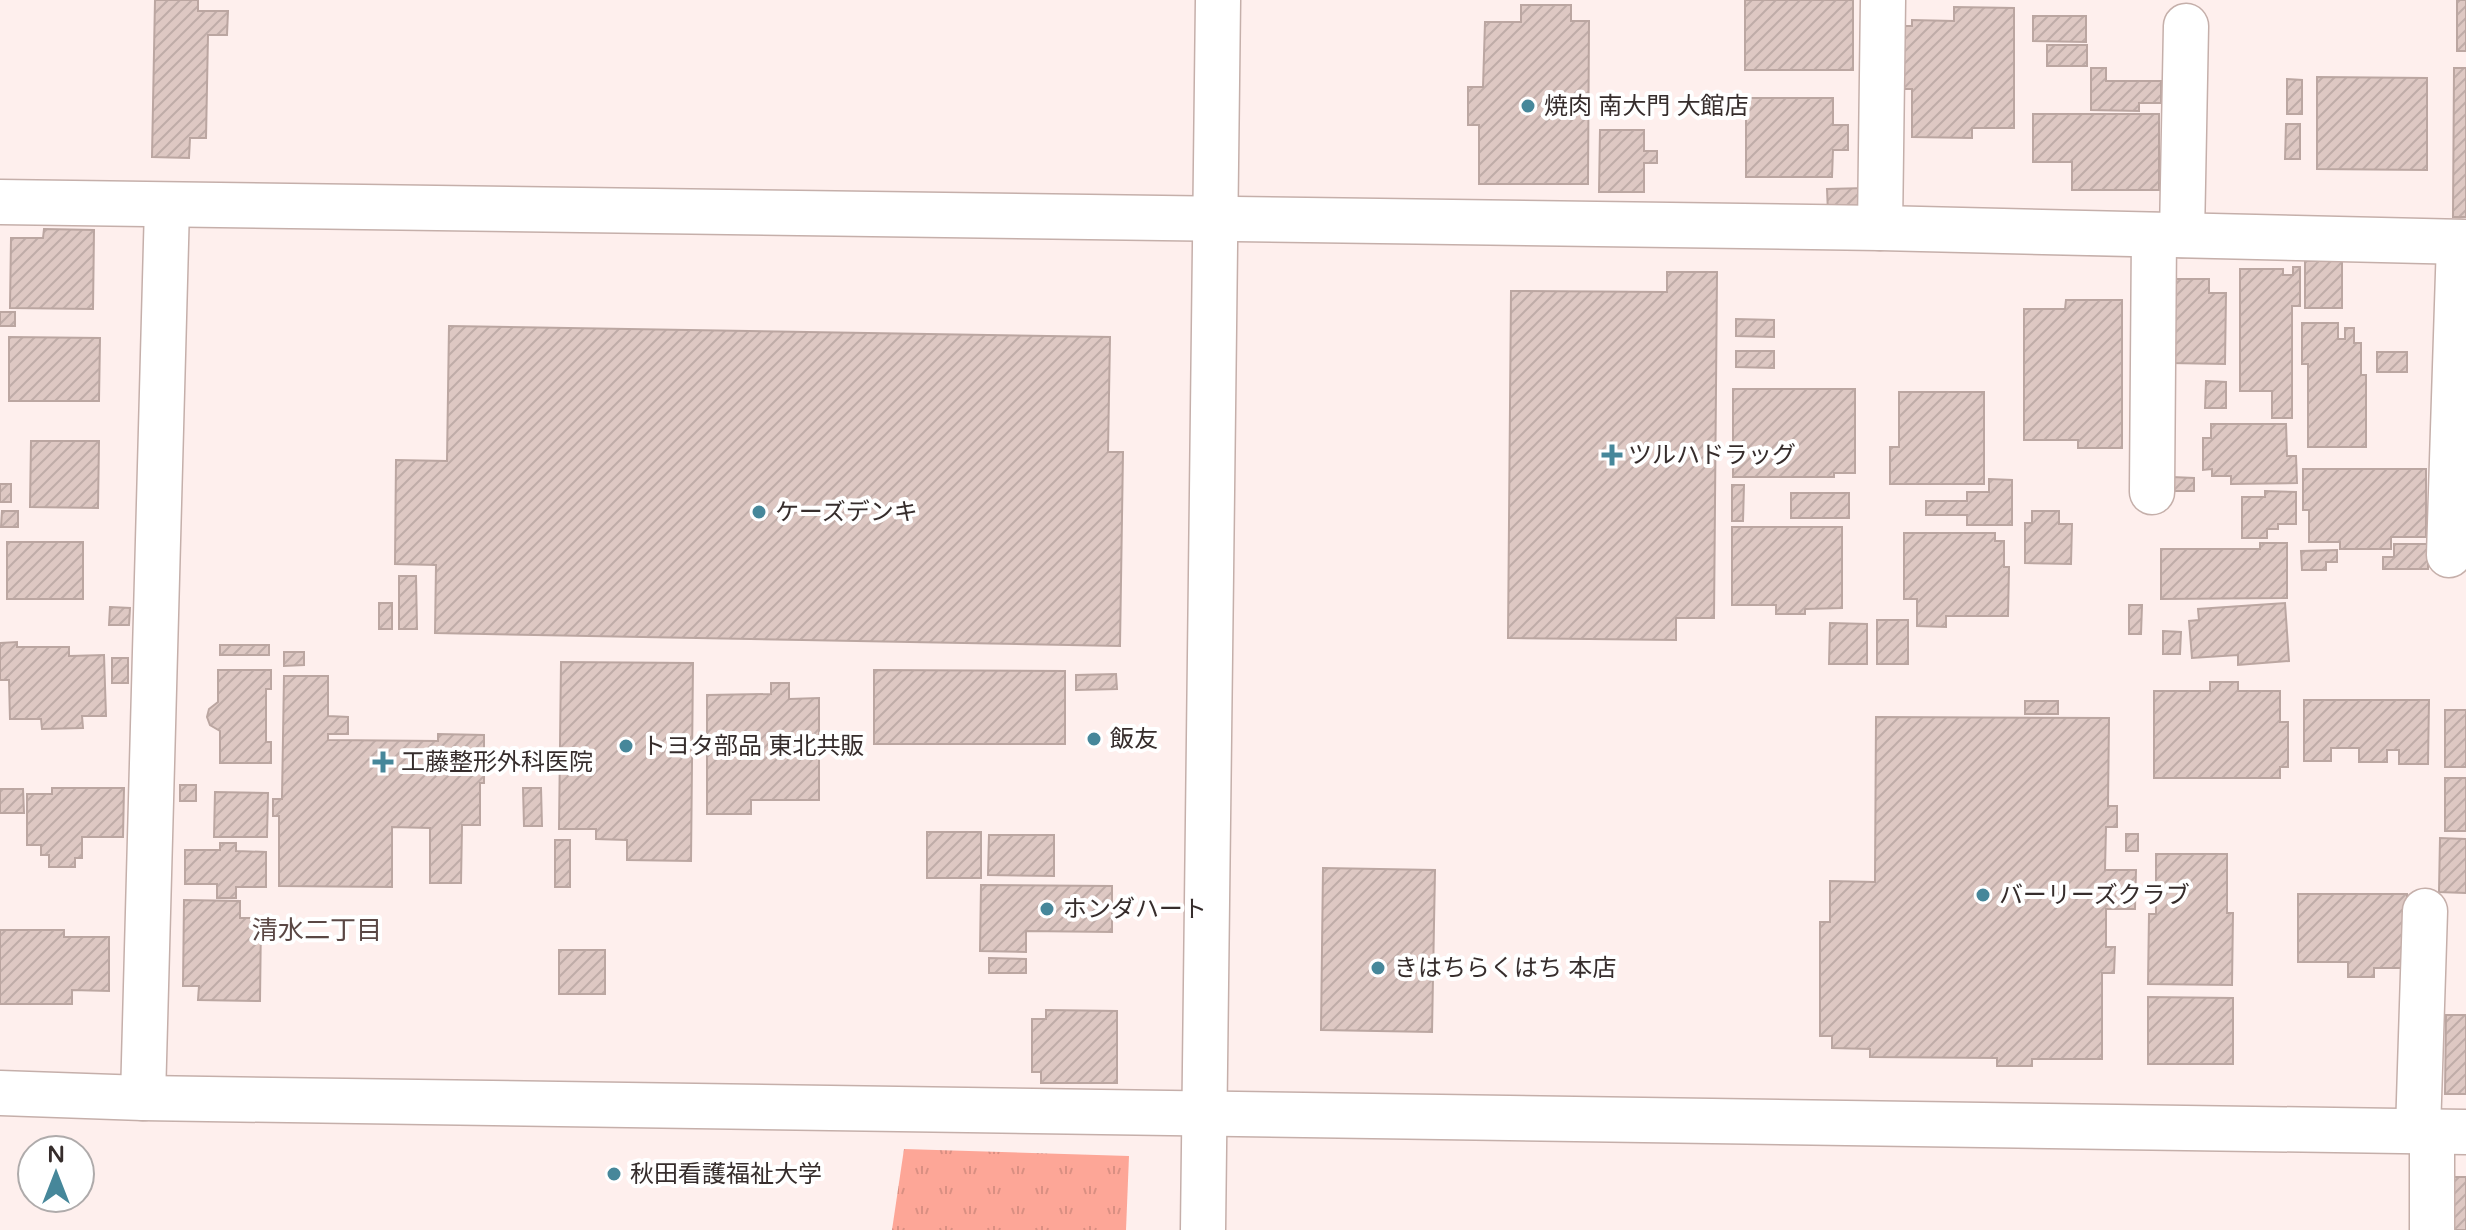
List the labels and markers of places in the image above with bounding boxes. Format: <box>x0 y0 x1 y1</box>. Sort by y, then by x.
place label: 焼肉 南大門 大館店 <box>1544 92 1748 121</box>
marker: 焼肉 南大門 大館店 <box>1519 97 1537 115</box>
place label: ツルハドラッグ <box>1628 441 1796 470</box>
marker: ツルハドラッグ <box>1603 446 1621 464</box>
place label: ケーズデンキ <box>775 498 918 527</box>
marker: ケーズデンキ <box>750 503 768 521</box>
place label: 飯友 <box>1110 725 1158 754</box>
marker: 飯友 <box>1085 730 1103 748</box>
place label: トヨタ部品 東北共販 <box>642 732 864 761</box>
marker: トヨタ部品 東北共販 <box>617 737 635 755</box>
place label: 工藤整形外科医院 <box>401 748 593 777</box>
marker: 工藤整形外科医院 <box>372 751 394 773</box>
place label: バーリーズクラブ <box>1999 881 2190 910</box>
marker: バーリーズクラブ <box>1974 886 1992 904</box>
place label: ホンダハート <box>1063 895 1207 924</box>
marker: ホンダハート <box>1038 900 1056 918</box>
place label: きはちらくはち 本店 <box>1394 954 1616 983</box>
marker: きはちらくはち 本店 <box>1369 959 1387 977</box>
place label: 秋田看護福祉大学 <box>630 1160 822 1189</box>
marker: 秋田看護福祉大学 <box>605 1165 623 1183</box>

